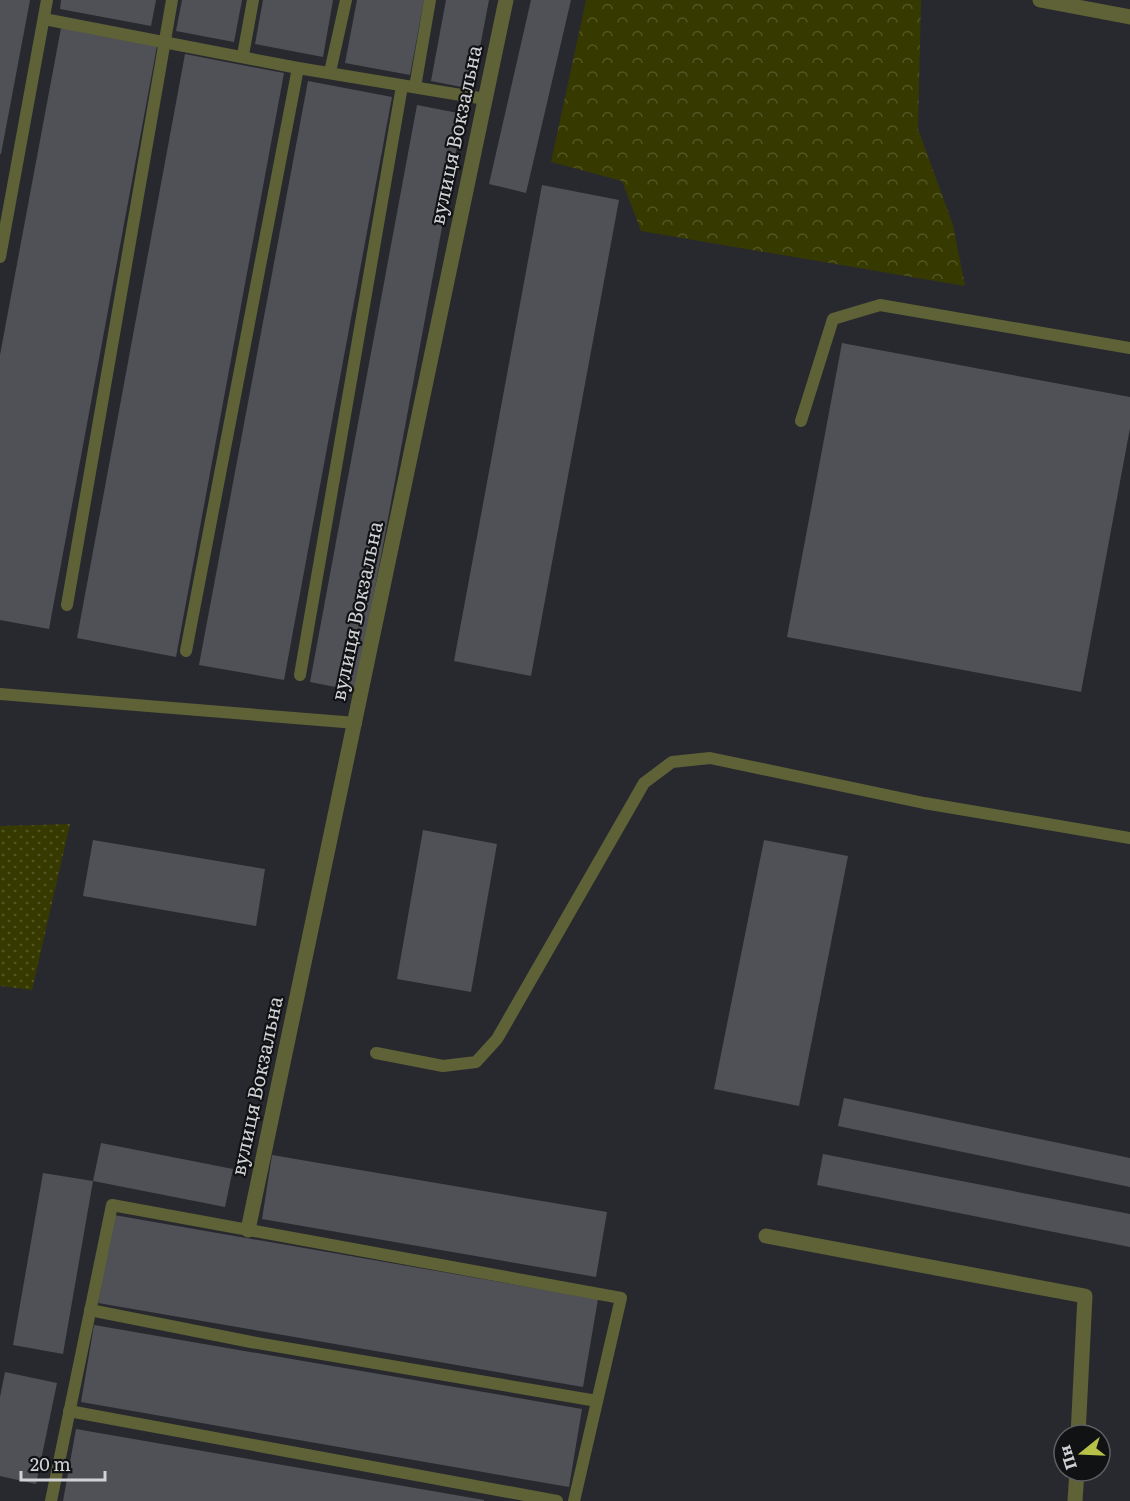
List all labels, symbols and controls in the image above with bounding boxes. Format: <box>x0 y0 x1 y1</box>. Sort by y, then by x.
street label: вулиця Вокзальна <box>420 42 488 227</box>
street label: вулиця Вокзальна <box>321 518 389 703</box>
street label: вулиця Вокзальна <box>221 993 289 1178</box>
north arrow <box>1052 1423 1112 1483</box>
text: Пн <box>1052 1442 1082 1473</box>
scale bar <box>21 1444 105 1482</box>
text: 20 m <box>30 1450 71 1477</box>

